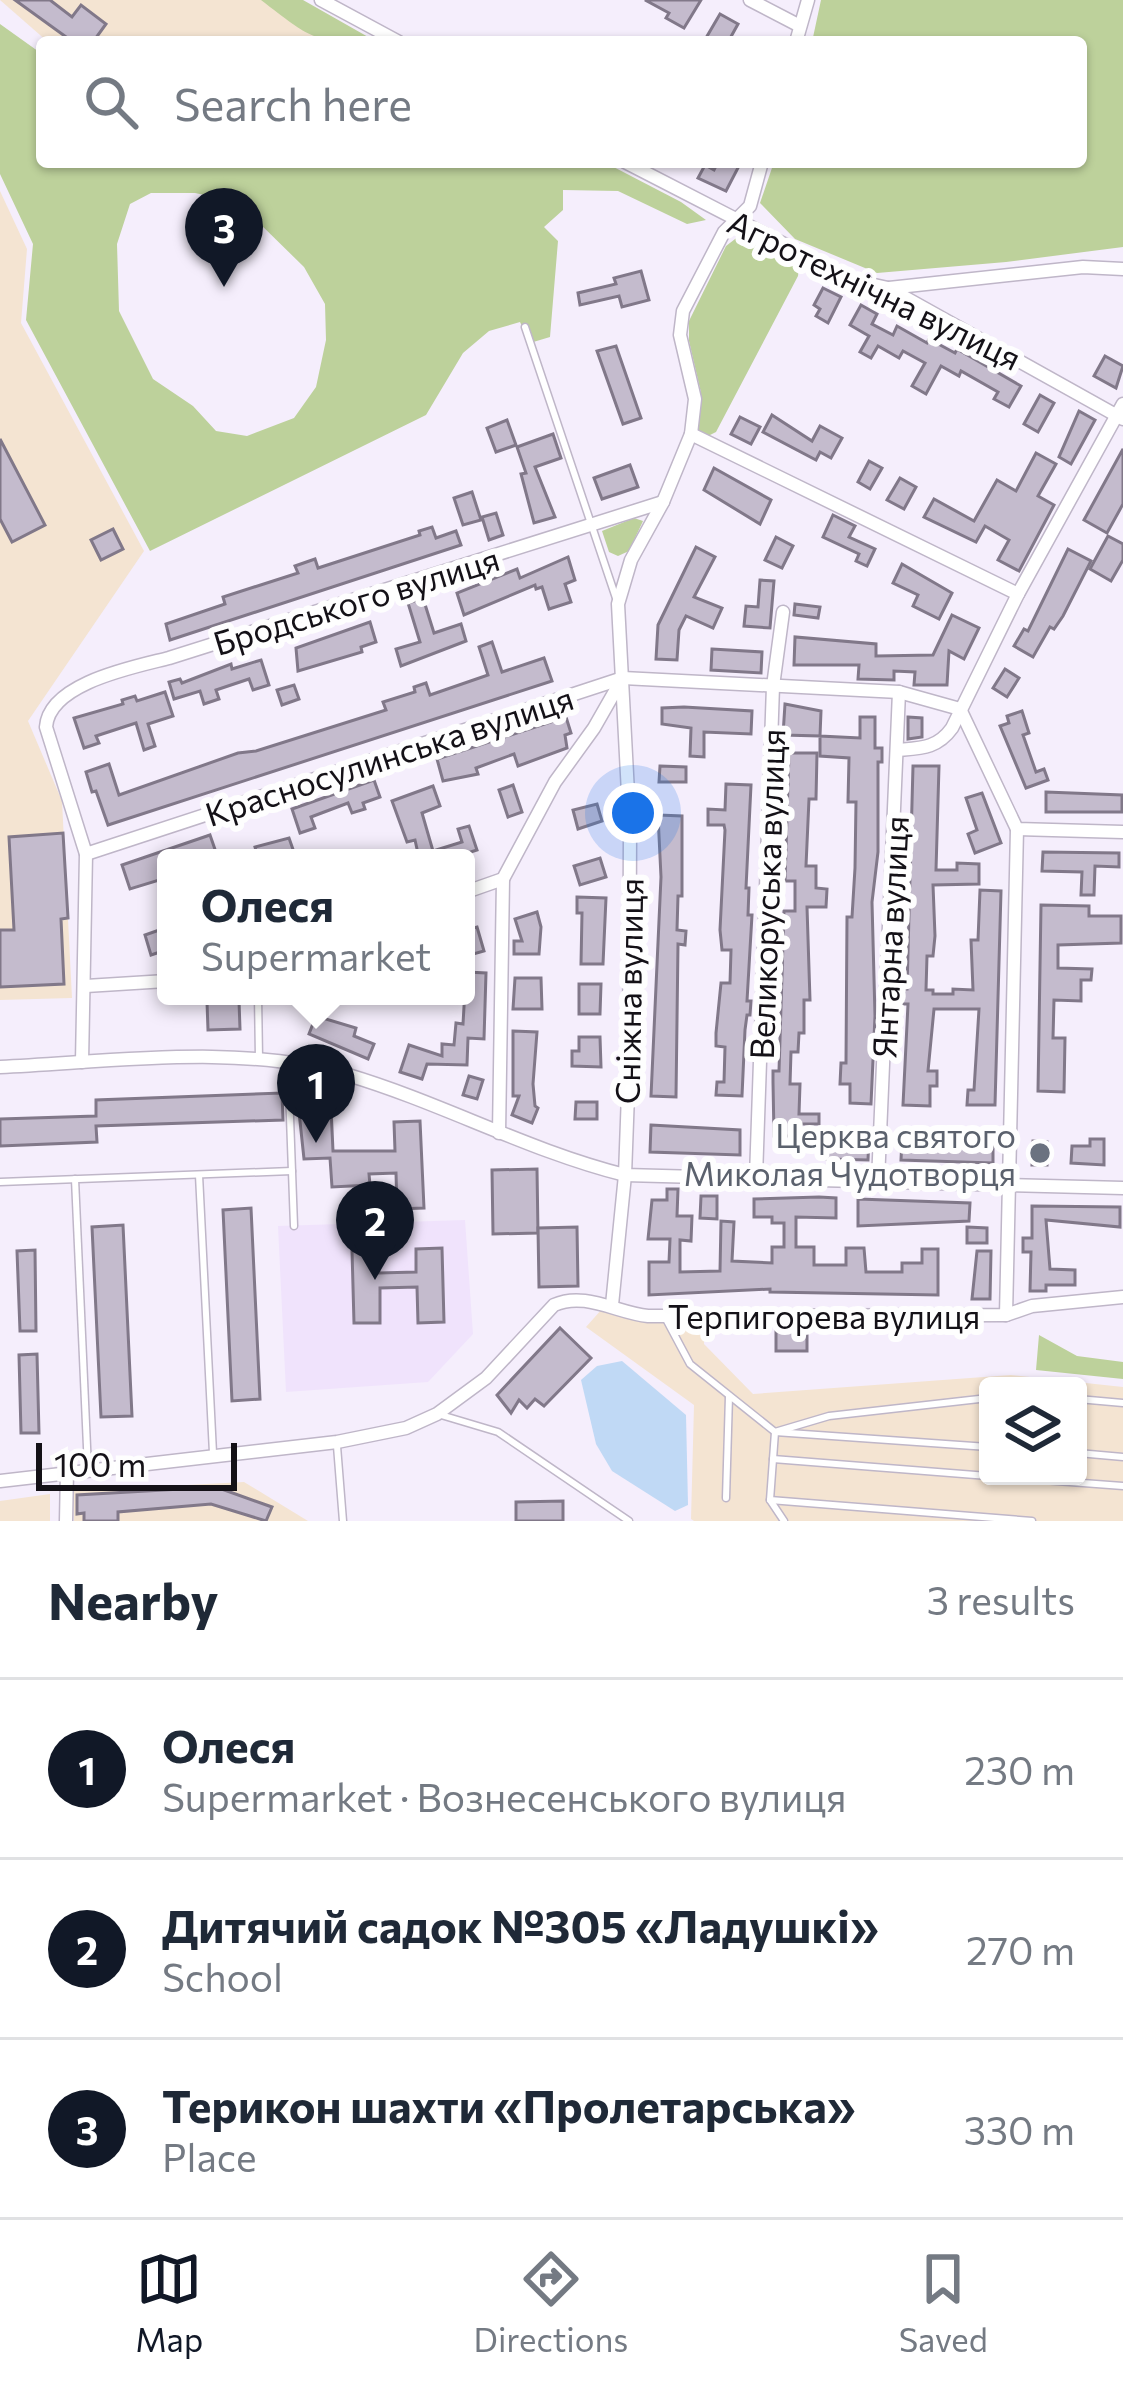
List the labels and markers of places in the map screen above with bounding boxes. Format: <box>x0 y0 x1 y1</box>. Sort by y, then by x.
pin: 3 <box>185 188 263 287</box>
pin: 1 <box>277 1044 355 1143</box>
place label: Церква святого Миколая Чудотворця <box>684 1114 1016 1193</box>
marker: Церква святого Миколая Чудотворця <box>1027 1140 1053 1166</box>
pin: 2 <box>336 1181 414 1280</box>

